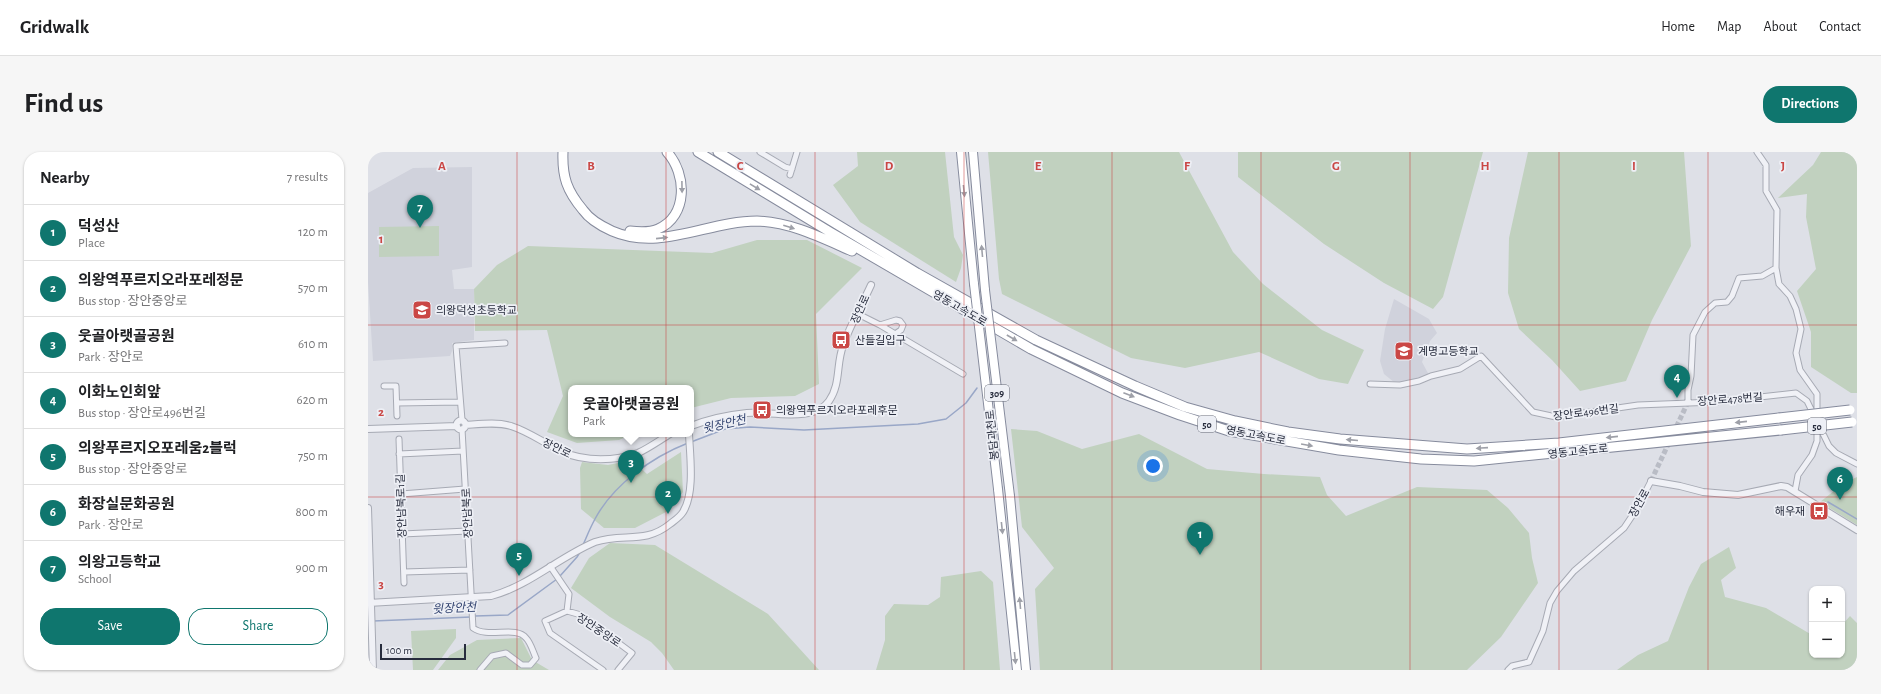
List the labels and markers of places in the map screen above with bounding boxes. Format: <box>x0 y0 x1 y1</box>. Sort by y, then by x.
pin: 7 <box>407 195 433 228</box>
school or university icon: 의왕덕성초등학교 <box>411 299 433 321</box>
place label: 의왕덕성초등학교 <box>436 304 517 316</box>
bus stop icon: 산들길입구 <box>830 329 852 351</box>
place label: 산들길입구 <box>855 335 906 346</box>
school or university icon: 계명고등학교 <box>1393 340 1415 362</box>
place label: 계명고등학교 <box>1418 345 1479 357</box>
pin: 4 <box>1664 365 1690 398</box>
bus stop icon: 의왕역푸르지오라포레후문 <box>751 399 773 421</box>
place label: 의왕역푸르지오라포레후문 <box>776 405 897 416</box>
pin: 3 <box>618 450 644 483</box>
pin: 6 <box>1827 467 1853 500</box>
pin: 2 <box>655 481 681 514</box>
bus stop icon: 해우재 <box>1808 500 1830 522</box>
place label: 해우재 <box>1775 506 1805 517</box>
pin: 1 <box>1187 522 1213 555</box>
pin: 5 <box>506 543 532 576</box>

